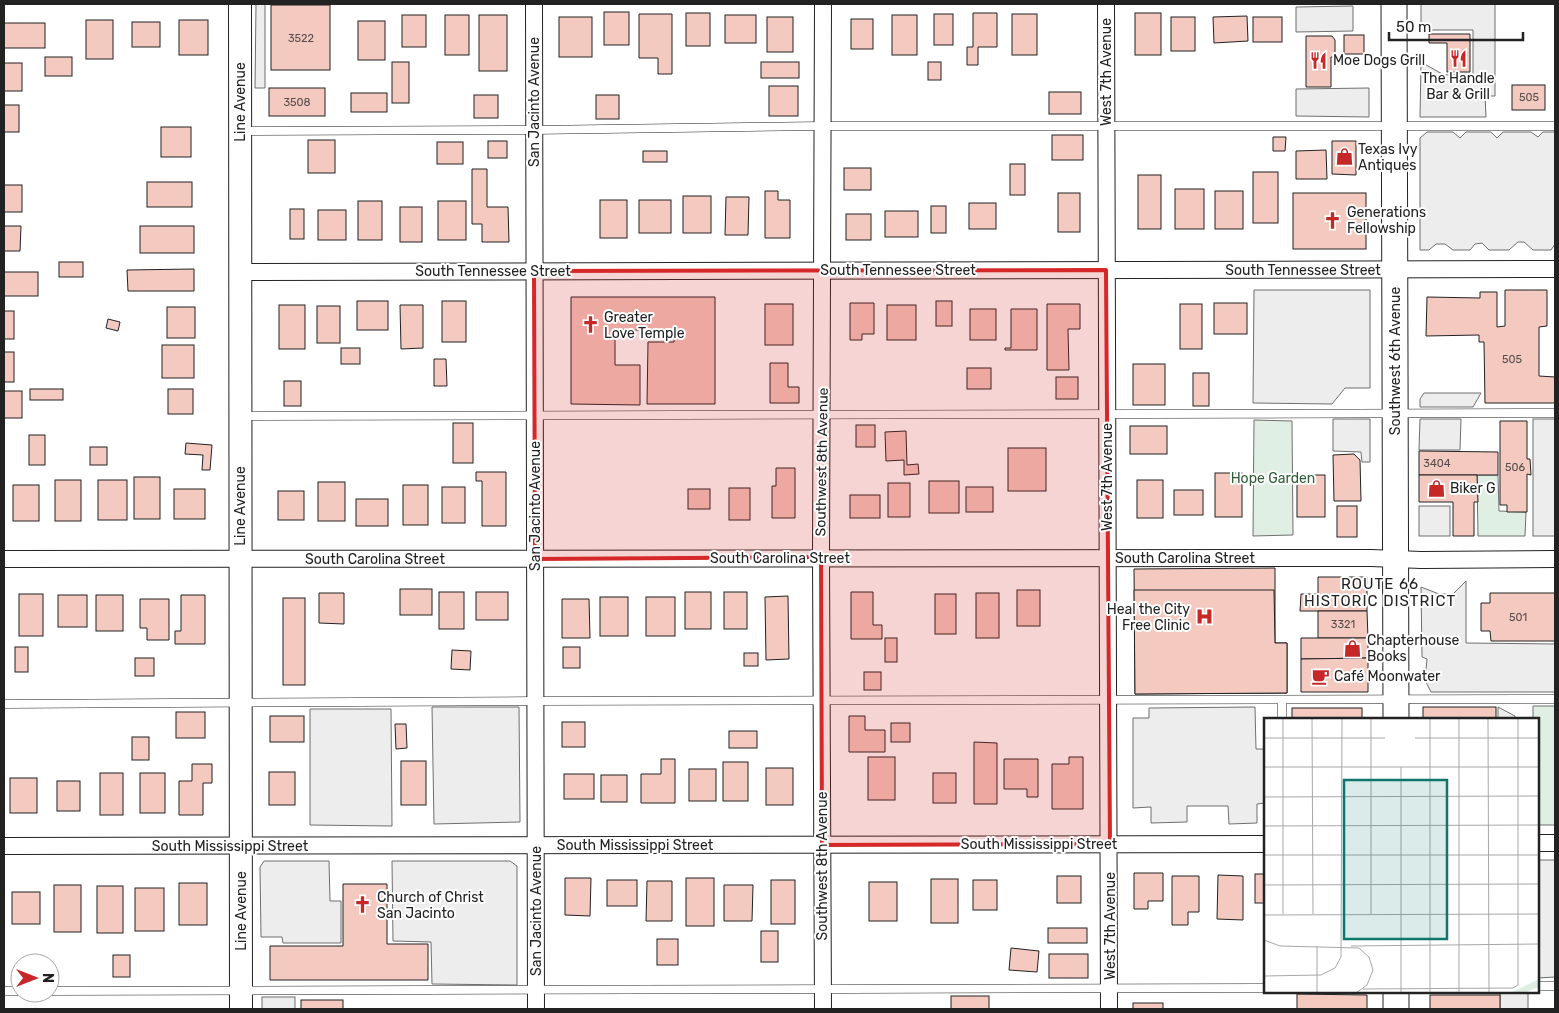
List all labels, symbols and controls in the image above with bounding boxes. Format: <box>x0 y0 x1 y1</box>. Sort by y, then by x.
scale bar <box>1389 10 1523 42</box>
street label: West 7th Avenue <box>1098 18 1115 126</box>
text: 50 m <box>1396 18 1431 36</box>
house number: 3522 <box>288 32 314 45</box>
street label: San Jacinto Avenue <box>526 37 543 167</box>
restaurant icon: The Handle Bar & Grill <box>1448 48 1468 68</box>
restaurant icon: Moe Dogs Grill <box>1309 50 1329 70</box>
place label: Moe Dogs Grill <box>1333 52 1425 69</box>
street label: Line Avenue <box>232 62 249 142</box>
place label: The Handle Bar & Grill <box>1421 70 1495 103</box>
house number: 505 <box>1519 91 1539 104</box>
house number: 3508 <box>283 96 311 109</box>
place label: Texas Ivy Antiques <box>1358 141 1418 174</box>
shop icon: Texas Ivy Antiques <box>1334 147 1354 167</box>
place label: Generations Fellowship <box>1347 204 1426 237</box>
church icon: Generations Fellowship <box>1323 210 1343 230</box>
street label: South Tennessee Street <box>820 262 976 279</box>
street label: South Tennessee Street <box>1225 262 1381 279</box>
street label: South Tennessee Street <box>415 263 571 280</box>
street label: Southwest 6th Avenue <box>1387 287 1404 435</box>
place label: Greater Love Temple <box>604 309 685 342</box>
church icon: Greater Love Temple <box>580 315 600 335</box>
house number: 505 <box>1502 353 1522 366</box>
street label: Southwest 8th Avenue <box>812 387 832 537</box>
street label: West 7th Avenue <box>1099 423 1116 531</box>
street label: San Jacinto Avenue <box>527 441 544 571</box>
house number: 3404 <box>1423 457 1451 470</box>
house number: 506 <box>1505 461 1525 474</box>
street label: Line Avenue <box>232 466 249 546</box>
park label: Hope Garden <box>1231 470 1315 487</box>
shop icon: Biker G <box>1426 478 1446 498</box>
place label: Biker G <box>1450 480 1495 497</box>
street label: South Carolina Street <box>710 550 850 567</box>
street label: South Carolina Street <box>1115 550 1255 567</box>
street label: South Carolina Street <box>305 551 445 568</box>
district label: ROUTE 66 HISTORIC DISTRICT <box>1304 575 1456 610</box>
place label: Heal the City Free Clinic <box>1107 601 1190 634</box>
hospital icon: Heal the City Free Clinic <box>1194 607 1214 627</box>
house number: 501 <box>1509 611 1527 624</box>
house number: 3321 <box>1331 618 1355 631</box>
place label: Chapterhouse Books <box>1367 632 1460 665</box>
shop icon: Chapterhouse Books <box>1343 638 1363 658</box>
cafe icon: Café Moonwater <box>1310 666 1330 686</box>
place label: Café Moonwater <box>1334 668 1441 685</box>
inset map <box>1264 718 1539 993</box>
street label: Southwest 8th Avenue <box>814 791 831 940</box>
street label: South Mississippi Street <box>961 836 1118 853</box>
street label: South Mississippi Street <box>557 837 714 854</box>
street label: South Mississippi Street <box>152 838 309 855</box>
street label: San Jacinto Avenue <box>528 846 545 976</box>
street label: Line Avenue <box>233 871 250 951</box>
street label: West 7th Avenue <box>1102 872 1119 980</box>
place label: Church of Christ San Jacinto <box>377 889 484 922</box>
church icon: Church of Christ San Jacinto <box>353 895 373 915</box>
north arrow <box>10 953 60 1003</box>
text: N <box>39 973 56 983</box>

